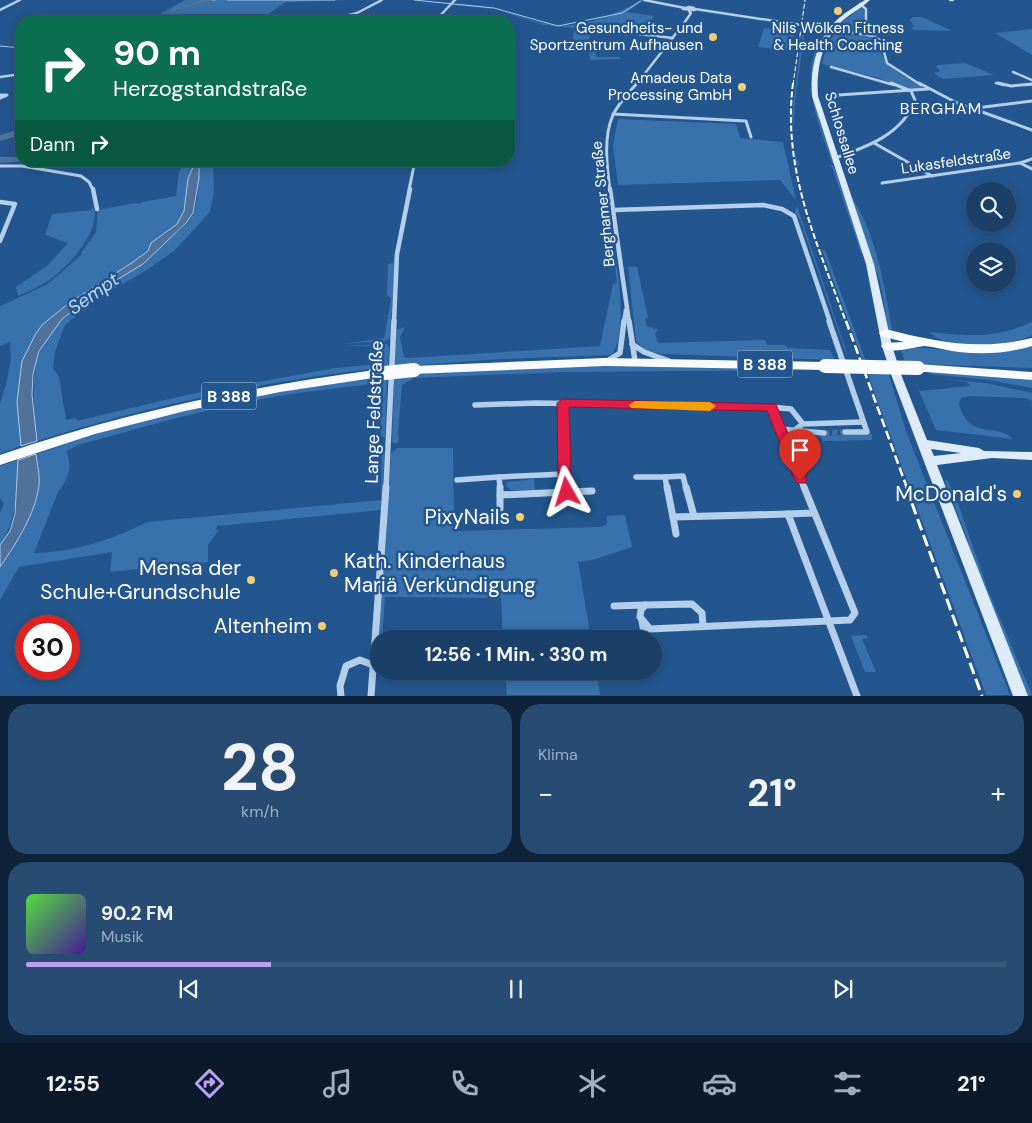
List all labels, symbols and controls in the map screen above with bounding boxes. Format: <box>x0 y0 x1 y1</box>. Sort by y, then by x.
marker: Nils Wölken Fitness & Health Coaching <box>832 5 844 17</box>
place label: Gesundheits- und Sportzentrum Aufhausen <box>530 18 703 55</box>
place label: Nils Wölken Fitness & Health Coaching <box>772 18 904 55</box>
text: 90 m <box>113 30 201 76</box>
marker: Gesundheits- und Sportzentrum Aufhausen <box>707 31 719 43</box>
icon: right <box>30 35 95 100</box>
place label: Amadeus Data Processing GmbH <box>608 68 732 105</box>
text: Herzogstandstraße <box>113 74 307 103</box>
marker: Amadeus Data Processing GmbH <box>736 81 748 93</box>
street label: Schlossallee <box>820 89 864 177</box>
district label: BERGHAM <box>900 98 982 119</box>
icon: right <box>85 130 113 158</box>
text: Dann <box>30 132 75 157</box>
street label: Berghamer Straße <box>586 140 620 268</box>
street label: Lukasfeldstraße <box>900 143 1012 179</box>
map controls <box>966 182 1016 292</box>
button: search <box>966 182 1016 232</box>
button: layers <box>966 242 1016 292</box>
water label: Sempt <box>63 266 125 320</box>
street label: Lange Feldstraße <box>360 340 388 484</box>
road number: B 388 <box>738 350 792 378</box>
road number: B 388 <box>202 382 256 410</box>
pin <box>779 429 821 480</box>
icon: arrive <box>786 436 814 464</box>
position arrow <box>540 465 592 517</box>
place label: McDonald's <box>895 480 1007 508</box>
marker: McDonald's <box>1011 488 1023 500</box>
place label: PixyNails <box>424 503 510 531</box>
marker: PixyNails <box>514 511 526 523</box>
place label: Kath. Kinderhaus Mariä Verkündigung <box>344 547 536 599</box>
place label: Mensa der Schule+Grundschule <box>40 554 241 606</box>
marker: Kath. Kinderhaus Mariä Verkündigung <box>328 567 340 579</box>
marker: Mensa der Schule+Grundschule <box>245 574 257 586</box>
place label: Altenheim <box>214 612 312 640</box>
speed limit sign: 30 <box>15 615 80 680</box>
marker: Altenheim <box>316 620 328 632</box>
text: 12:56 · 1 Min. · 330 m <box>425 642 607 667</box>
text: 28 <box>221 726 299 810</box>
text: Klima <box>538 744 578 765</box>
text: 21° <box>747 768 797 818</box>
text: − <box>538 775 553 812</box>
text: + <box>991 775 1006 812</box>
text: km/h <box>241 801 279 822</box>
text: 90.2 FM <box>101 901 173 926</box>
text: Musik <box>101 926 144 947</box>
icon: previous <box>175 975 203 1003</box>
icon: pause <box>502 975 530 1003</box>
icon: next <box>829 975 857 1003</box>
icon: directions <box>192 1066 227 1101</box>
icon: music <box>320 1066 355 1101</box>
icon: phone <box>447 1066 482 1101</box>
icon: climate <box>575 1066 610 1101</box>
icon: car <box>702 1066 737 1101</box>
icon: filters <box>830 1066 865 1101</box>
text: 12:55 <box>46 1069 100 1098</box>
text: 21° <box>957 1069 986 1098</box>

